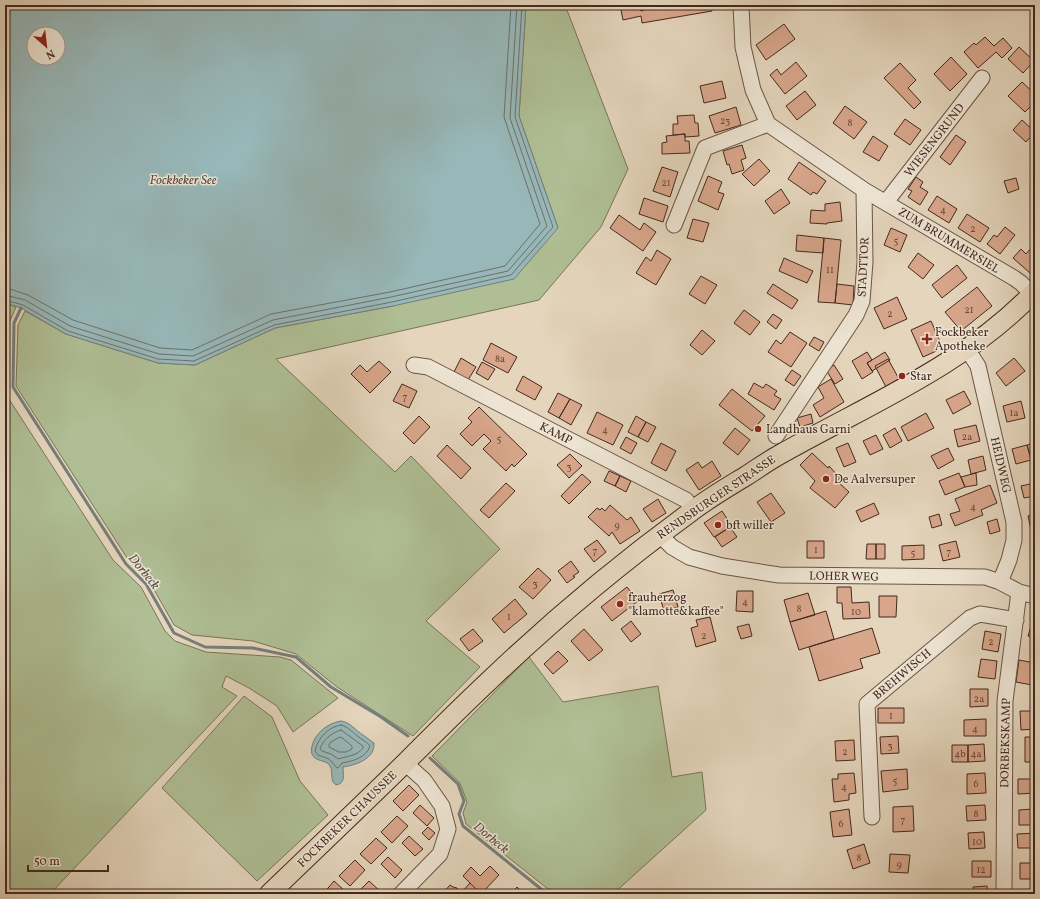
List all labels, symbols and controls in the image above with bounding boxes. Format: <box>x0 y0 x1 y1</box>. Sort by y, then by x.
north arrow <box>26 26 66 66</box>
text: N <box>43 45 57 62</box>
street label: WIESENGRUND <box>901 100 969 181</box>
house number: 23 <box>720 114 730 128</box>
house number: 8 <box>847 116 853 130</box>
water label: Fockbeker See <box>149 172 217 190</box>
house number: 21 <box>661 176 671 190</box>
house number: 4 <box>940 203 946 217</box>
street label: ZUM BRUMMERSIEL <box>895 204 1002 278</box>
house number: 2 <box>970 222 976 236</box>
house number: 5 <box>894 234 899 248</box>
street label: STADTTOR <box>854 237 874 298</box>
house number: 11 <box>826 263 834 277</box>
house number: 21 <box>964 303 974 317</box>
house number: 2 <box>887 307 893 321</box>
place label: Fockbeker Apotheke <box>935 325 988 355</box>
marker: Fockbeker Apotheke <box>922 334 932 344</box>
house number: 8a <box>495 352 505 366</box>
place label: Star <box>910 369 932 385</box>
marker: Star <box>897 371 907 381</box>
house number: 7 <box>403 390 408 404</box>
house number: 1a <box>1010 406 1018 420</box>
street label: KAMP <box>536 419 575 449</box>
place label: Landhaus Garni <box>766 422 851 438</box>
house number: 4 <box>602 423 608 437</box>
marker: Landhaus Garni <box>753 424 763 434</box>
house number: 2a <box>962 430 972 444</box>
house number: 5 <box>497 432 502 446</box>
street label: HEIDWEG <box>986 436 1014 495</box>
street label: RENDSBURGER STRASSE <box>654 452 779 544</box>
house number: 3 <box>566 460 572 474</box>
place label: De Aalversuper <box>834 472 915 488</box>
marker: De Aalversuper <box>821 474 831 484</box>
house number: 4 <box>970 500 976 514</box>
place label: bft willer <box>726 518 774 534</box>
house number: 9 <box>614 519 620 533</box>
marker: bft willer <box>713 520 723 530</box>
house number: 1 <box>814 543 818 557</box>
house number: 7 <box>593 544 598 558</box>
house number: 7 <box>947 545 952 559</box>
house number: 5 <box>911 546 916 560</box>
water label: Dorbeck <box>123 550 163 594</box>
street label: LOHER WEG <box>809 568 879 586</box>
house number: 3 <box>532 577 538 591</box>
place label: frauherzog "klamotte&kaffee" <box>628 590 724 620</box>
house number: 4 <box>742 595 748 609</box>
marker: frauherzog "klamotte&kaffee" <box>615 599 625 609</box>
house number: 8 <box>796 602 802 616</box>
house number: 10 <box>851 605 861 619</box>
house number: 1 <box>507 610 511 624</box>
house number: 2 <box>701 629 707 643</box>
house number: 2 <box>988 635 994 649</box>
street label: BREHWISCH <box>870 646 935 704</box>
house number: 2a <box>974 692 984 706</box>
street label: DORBEKSKAMP <box>997 698 1015 788</box>
house number: 1 <box>889 709 893 723</box>
house number: 4 <box>972 722 978 736</box>
house number: 3 <box>887 739 893 753</box>
house number: 2 <box>842 745 848 759</box>
house number: 4b <box>954 747 966 761</box>
house number: 4a <box>971 747 981 761</box>
street label: FOCKBEKER CHAUSSEE <box>294 768 401 872</box>
house number: 5 <box>893 774 898 788</box>
house number: 6 <box>973 777 979 791</box>
house number: 4 <box>841 780 847 794</box>
house number: 8 <box>973 807 979 821</box>
house number: 7 <box>901 813 906 827</box>
house number: 6 <box>838 817 844 831</box>
water label: Dorbeck <box>469 819 513 859</box>
house number: 10 <box>972 835 982 849</box>
scale bar <box>28 847 108 873</box>
house number: 8 <box>856 851 862 865</box>
text: 50 m <box>34 854 60 870</box>
house number: 9 <box>896 858 902 872</box>
house number: 12 <box>976 863 986 877</box>

